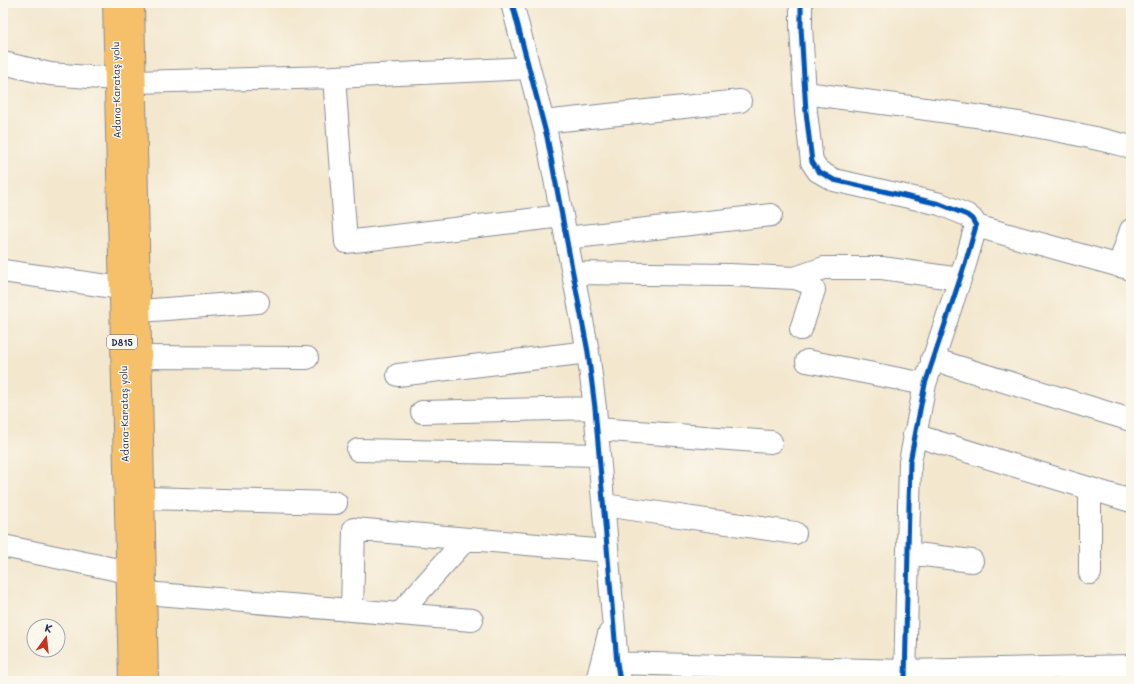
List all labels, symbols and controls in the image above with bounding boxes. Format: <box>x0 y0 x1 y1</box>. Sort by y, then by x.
street label: Adana-Karataş yolu <box>108 41 124 139</box>
road number: D815 <box>107 335 137 349</box>
street label: Adana-Karataş yolu <box>116 365 132 463</box>
north arrow <box>26 618 66 658</box>
text: K <box>43 620 54 636</box>

